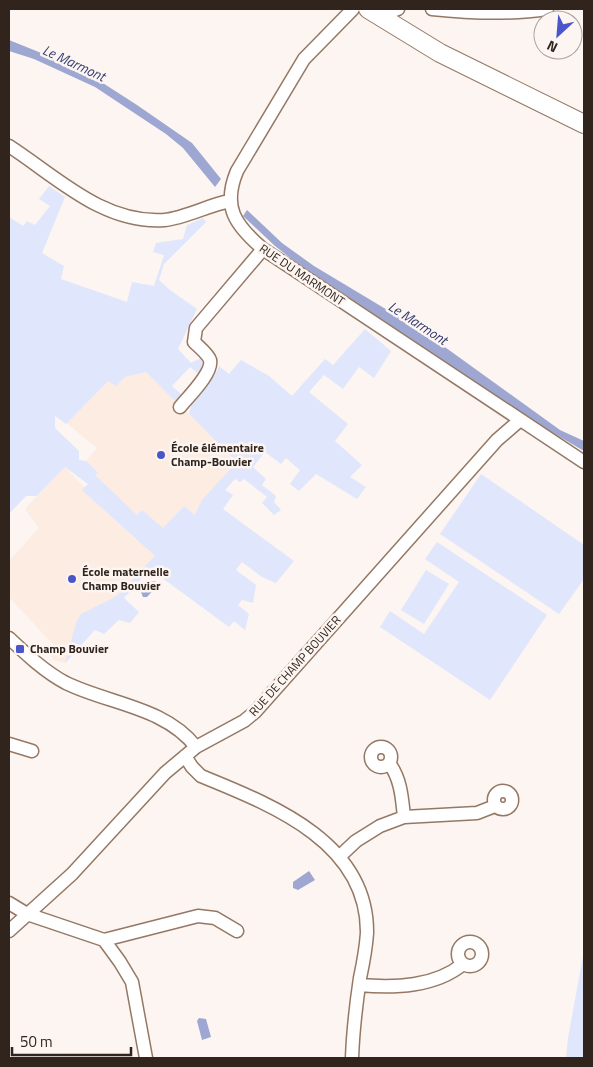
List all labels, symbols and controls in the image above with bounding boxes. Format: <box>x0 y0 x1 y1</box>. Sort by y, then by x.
north arrow <box>533 10 583 60</box>
text: N <box>543 36 561 59</box>
water label: Le Marmont <box>39 39 110 87</box>
street label: RUE DU MARMONT <box>256 239 349 311</box>
water label: Le Marmont <box>385 296 453 350</box>
place label: École élémentaire Champ-Bouvier <box>171 438 264 471</box>
marker: École élémentaire Champ-Bouvier <box>155 449 167 461</box>
place label: École maternelle Champ Bouvier <box>82 562 169 595</box>
marker: École maternelle Champ Bouvier <box>66 573 78 585</box>
street label: RUE DE CHAMP BOUVIER <box>244 611 345 720</box>
place label: Champ Bouvier <box>30 639 109 658</box>
marker: Champ Bouvier <box>14 643 26 655</box>
scale bar <box>12 1024 131 1056</box>
text: 50 m <box>20 1030 53 1053</box>

